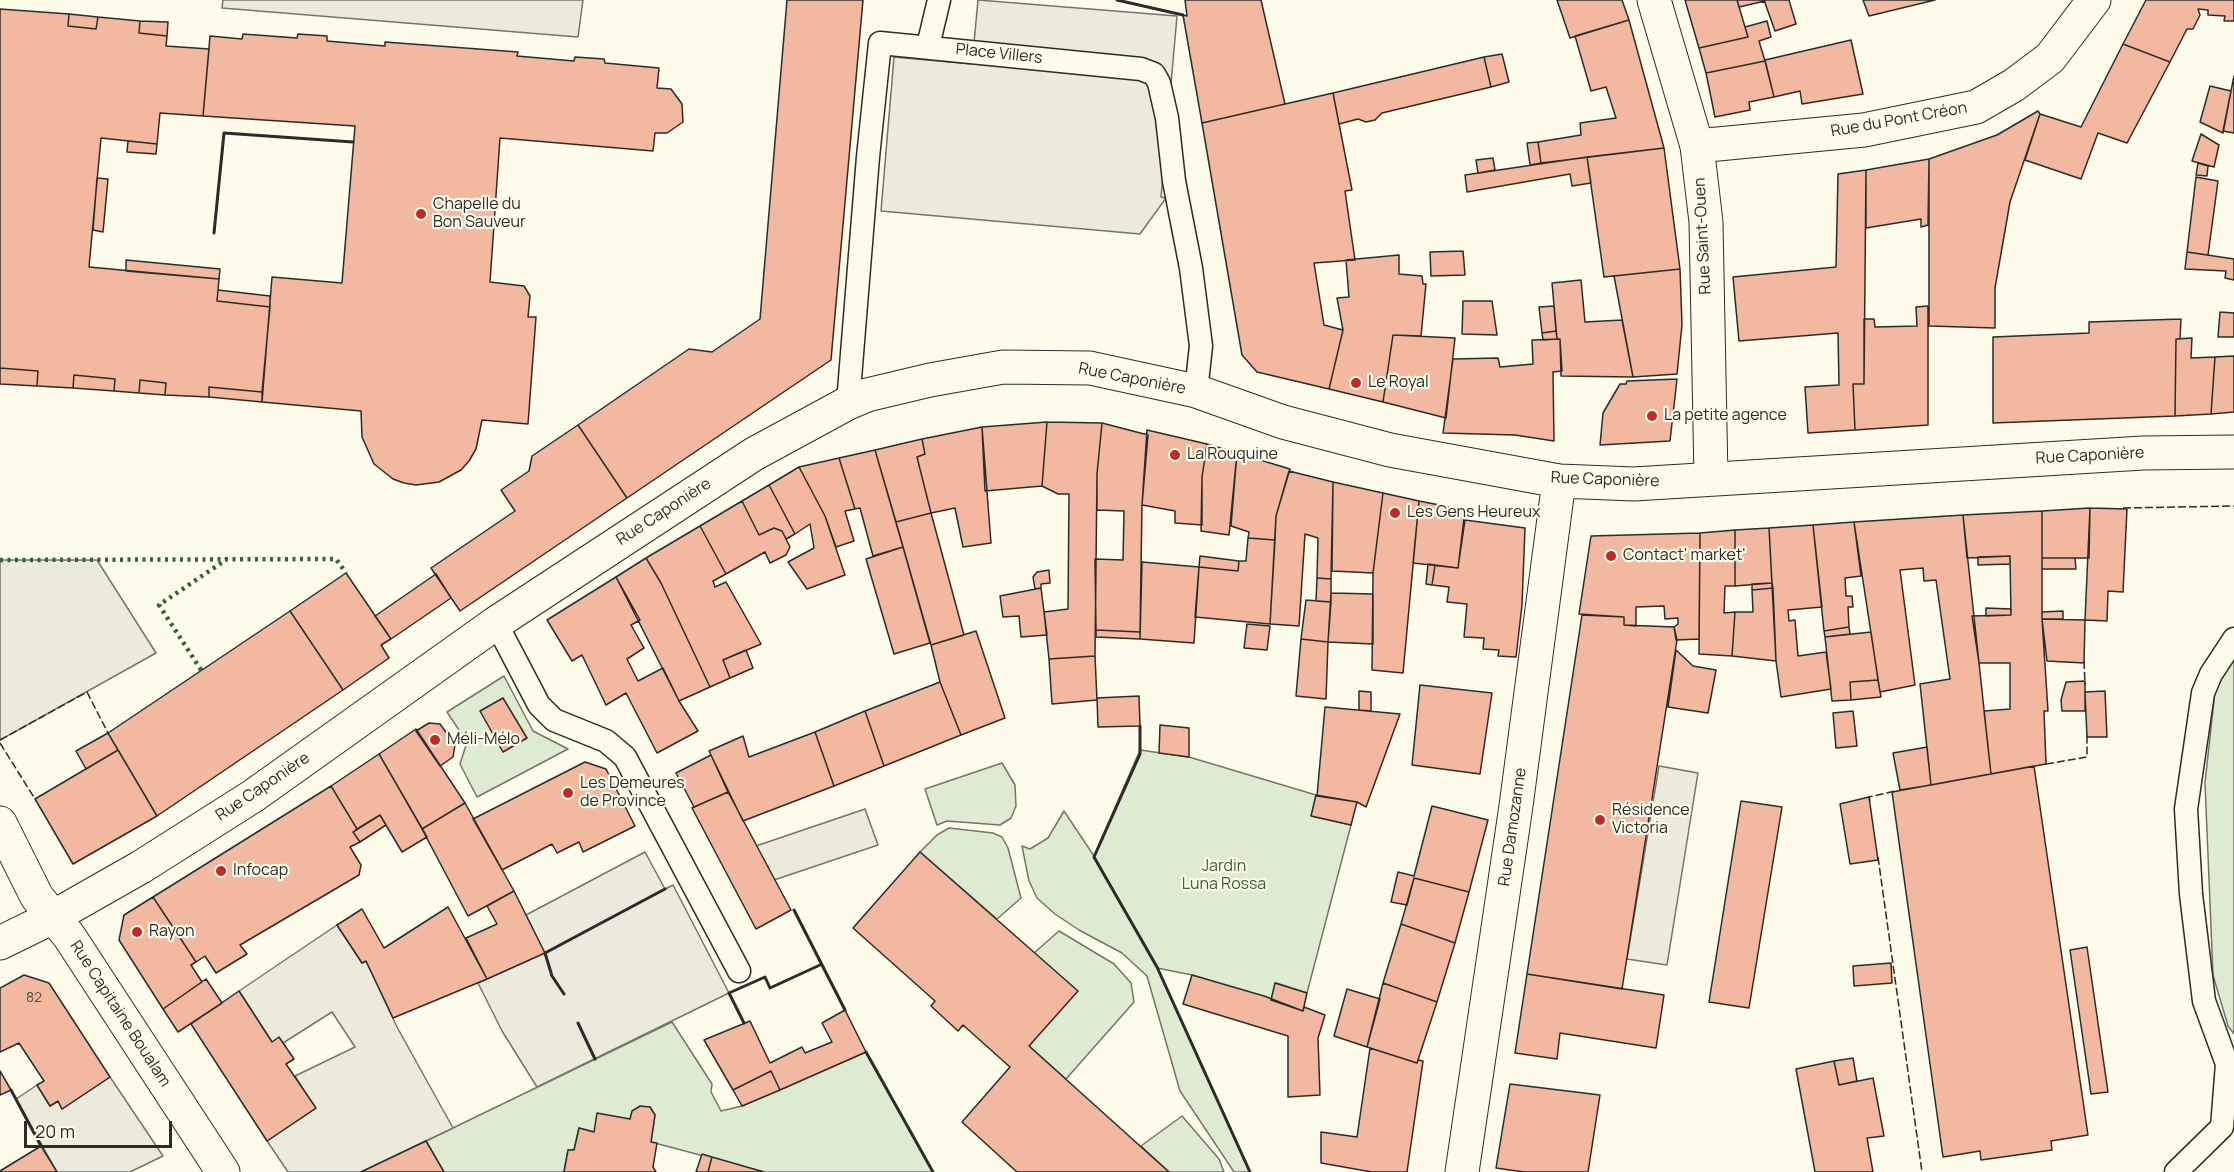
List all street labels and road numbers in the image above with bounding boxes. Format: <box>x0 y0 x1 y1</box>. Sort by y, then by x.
street label: Place Villers <box>955 40 1043 68</box>
street label: Rue du Pont Créon <box>1829 99 1969 141</box>
street label: Rue Saint-Ouen <box>1690 177 1716 295</box>
street label: Rue Caponière <box>1077 359 1187 399</box>
street label: Rue Caponière <box>2035 444 2145 468</box>
street label: Rue Caponière <box>1550 469 1660 491</box>
street label: Rue Caponière <box>613 474 715 550</box>
street label: Rue Caponière <box>212 749 314 825</box>
street label: Rue Damozanne <box>1495 766 1531 888</box>
street label: Rue Capitaine Boualam <box>65 937 175 1091</box>

